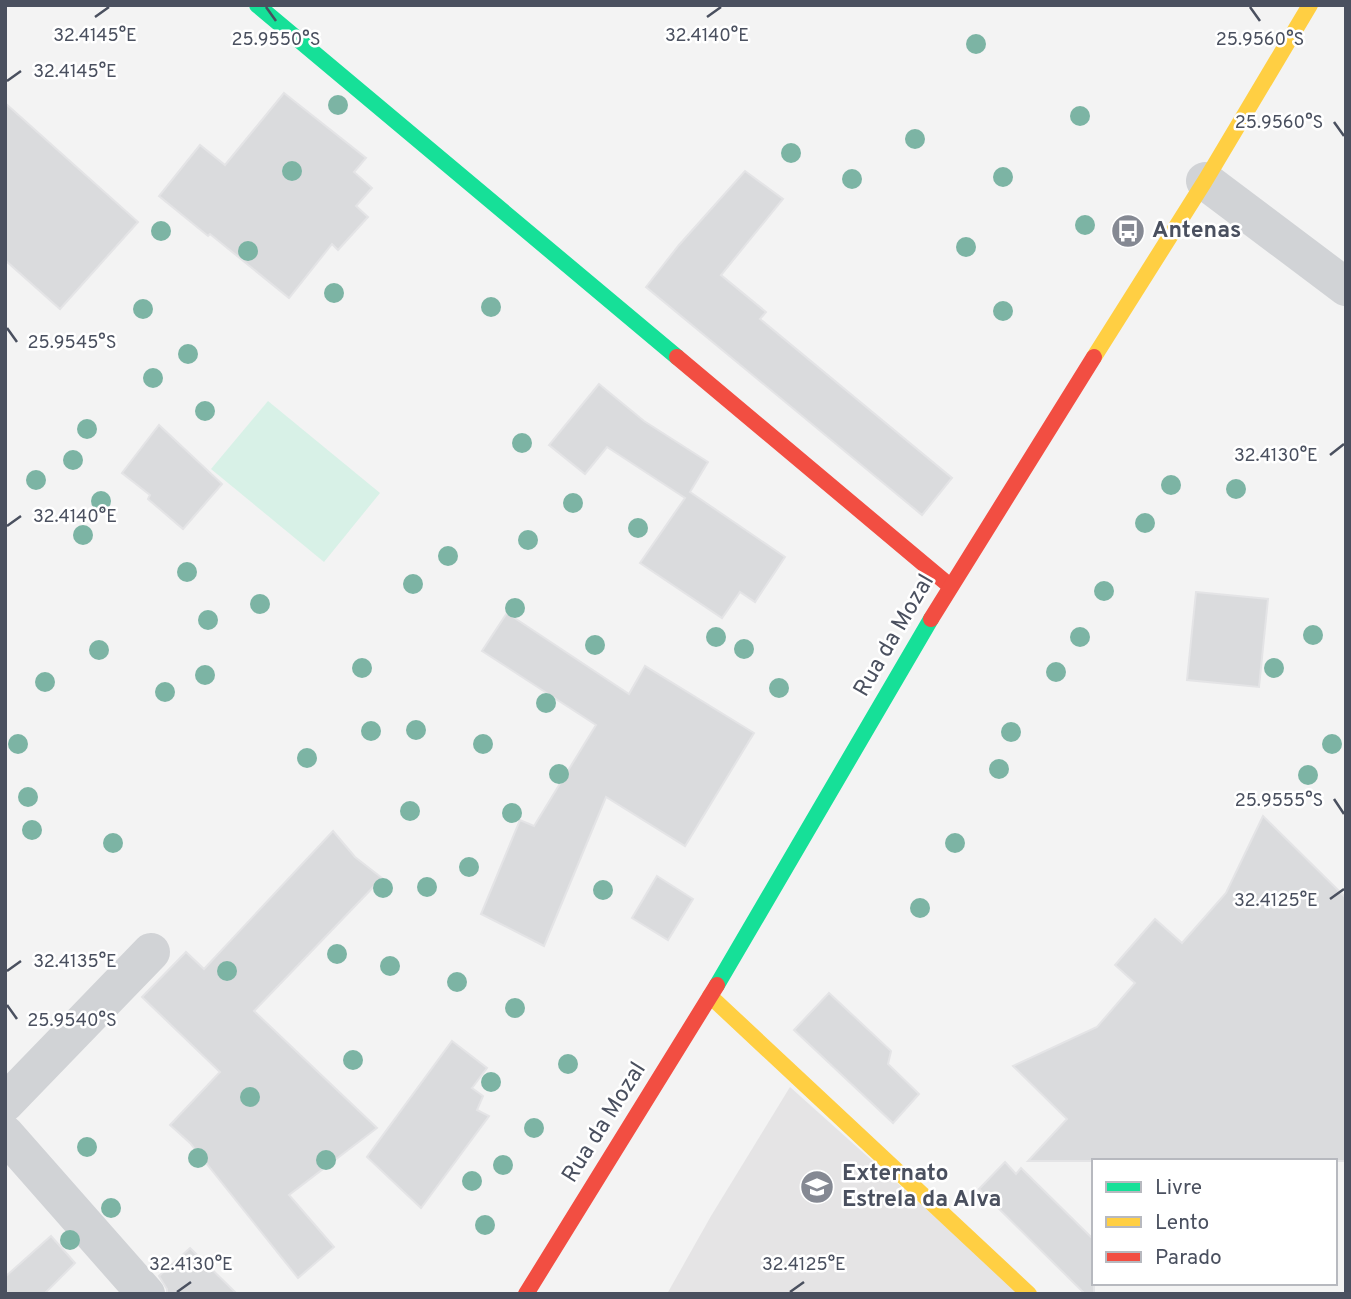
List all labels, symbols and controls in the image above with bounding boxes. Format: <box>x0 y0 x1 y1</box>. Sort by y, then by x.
text: 32.4145°E <box>53 25 137 48</box>
text: 32.4140°E <box>665 25 749 48</box>
text: 25.9550°S <box>231 29 321 52</box>
text: 25.9560°S <box>1216 29 1304 52</box>
text: 32.4145°E <box>33 61 117 84</box>
text: 25.9560°S <box>1235 112 1323 135</box>
bus stop icon: Antenas <box>1109 212 1147 250</box>
place label: Antenas <box>1152 217 1241 246</box>
text: 25.9545°S <box>27 332 117 355</box>
text: 32.4130°E <box>1234 445 1318 468</box>
text: 32.4140°E <box>33 506 117 529</box>
street label: Rua da Mozal <box>848 569 942 703</box>
text: 25.9555°S <box>1235 790 1323 813</box>
text: 32.4125°E <box>1234 890 1318 913</box>
text: 32.4135°E <box>33 951 117 974</box>
text: 25.9540°S <box>27 1010 117 1033</box>
street label: Rua da Mozal <box>556 1057 654 1189</box>
legend <box>1092 1159 1337 1285</box>
place label: Externato Estrela da Alva <box>842 1160 1001 1215</box>
school or university icon: Externato Estrela da Alva <box>798 1168 836 1206</box>
text: Livre <box>1155 1175 1202 1202</box>
text: Lento <box>1155 1210 1209 1237</box>
text: Parado <box>1155 1245 1222 1272</box>
text: 32.4130°E <box>149 1254 233 1277</box>
text: 32.4125°E <box>762 1254 846 1277</box>

